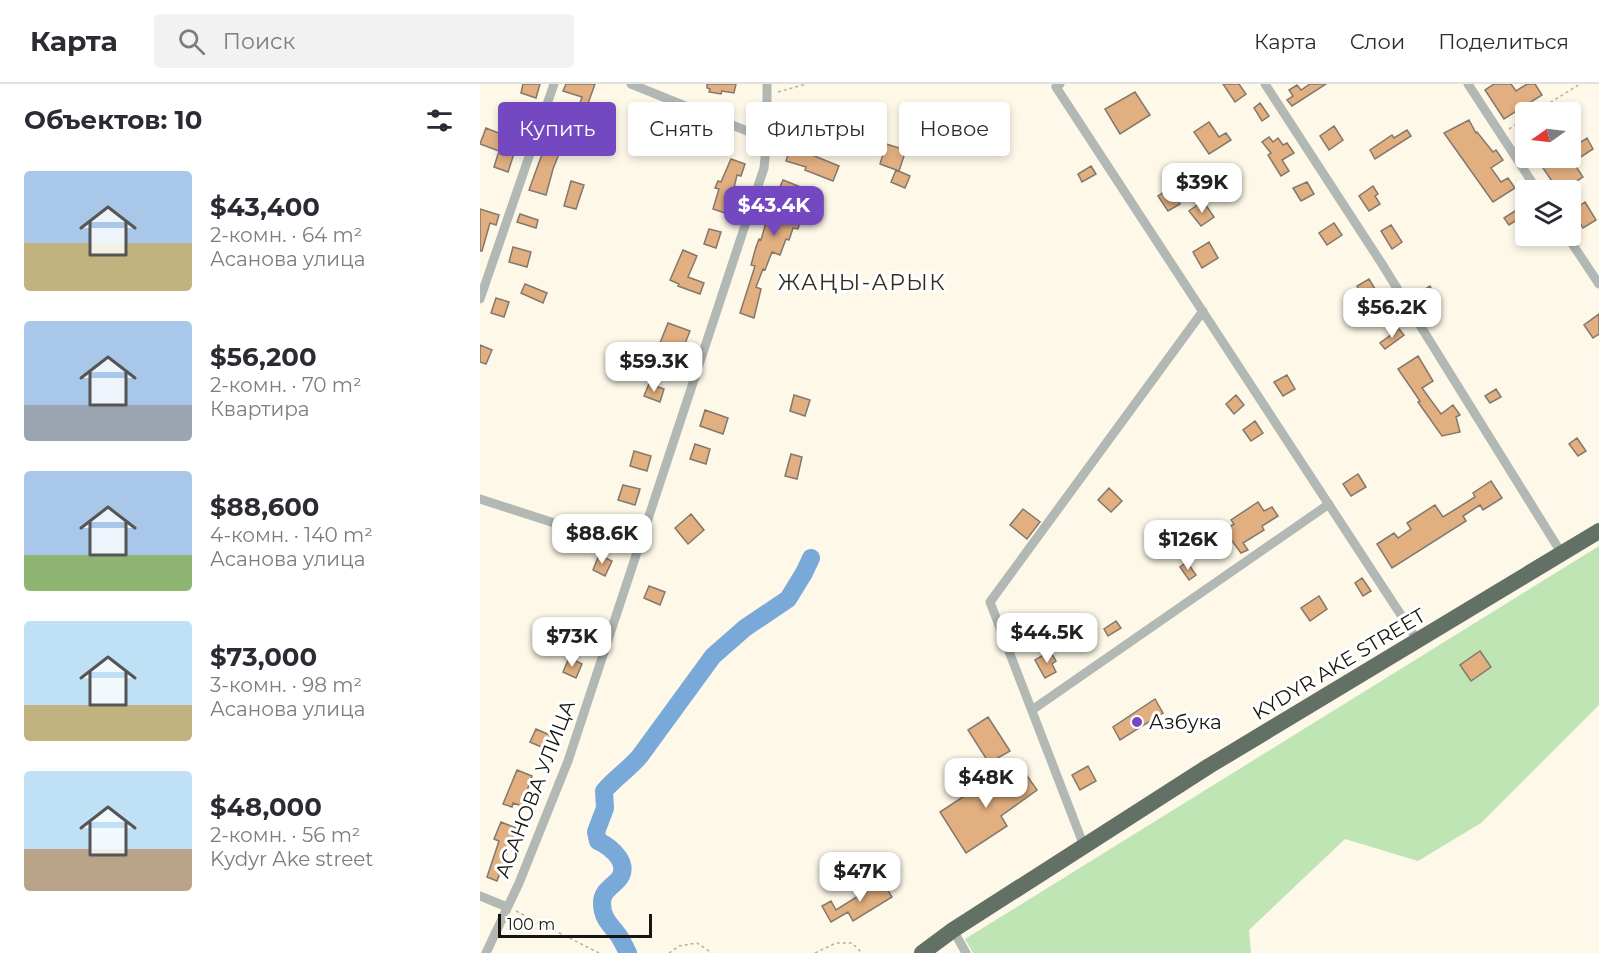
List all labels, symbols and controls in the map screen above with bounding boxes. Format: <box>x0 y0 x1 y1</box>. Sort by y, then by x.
search box <box>154 14 574 68</box>
text: Карта <box>30 24 118 58</box>
icon: search <box>175 25 208 58</box>
text: Поиск <box>223 28 295 55</box>
text: Карта <box>1254 29 1317 54</box>
text: Слои <box>1350 29 1405 54</box>
text: Поделиться <box>1438 29 1569 54</box>
chip: Купить <box>498 102 616 156</box>
chip: Снять <box>628 102 734 156</box>
chip: Фильтры <box>746 102 887 156</box>
chip: Новое <box>899 102 1010 156</box>
north arrow <box>1515 102 1581 168</box>
map controls <box>1515 102 1581 246</box>
text: Объектов: 10 <box>24 104 202 136</box>
icon: filters <box>423 104 456 137</box>
pin: $39K <box>1166 163 1238 214</box>
text: $39K <box>1176 170 1228 194</box>
button: layers <box>1515 180 1581 246</box>
pin: $43.4K <box>725 186 823 237</box>
text: $43,400 <box>210 191 320 223</box>
text: $43.4K <box>738 193 810 217</box>
icon: home <box>72 195 144 267</box>
text: 2-комн. · 64 m² <box>210 223 362 247</box>
text: Асанова улица <box>210 247 365 271</box>
district label: ЖАҢЫ-АРЫК <box>778 269 946 296</box>
pin: $56.2K <box>1343 288 1441 339</box>
text: $56.2K <box>1357 295 1427 319</box>
text: $56,200 <box>210 341 317 373</box>
pin: $59.3K <box>605 342 703 393</box>
icon: home <box>72 345 144 417</box>
text: $59.3K <box>619 349 689 373</box>
text: 2-комн. · 70 m² <box>210 373 362 397</box>
text: Квартира <box>210 397 310 421</box>
text: $88,600 <box>210 491 320 523</box>
icon: home <box>72 495 144 567</box>
pin: $88.6K <box>553 514 651 565</box>
pin: $126K <box>1146 520 1230 571</box>
text: $88.6K <box>566 521 638 545</box>
text: 4-комн. · 140 m² <box>210 523 373 547</box>
text: $126K <box>1158 527 1218 551</box>
text: Асанова улица <box>210 547 365 571</box>
street label: KYDYR AKE STREET <box>1248 603 1430 725</box>
pin: $44.5K <box>998 613 1096 664</box>
pin: $73K <box>536 617 608 668</box>
text: $44.5K <box>1011 620 1083 644</box>
text: $73K <box>546 624 598 648</box>
text: $73,000 <box>210 641 317 673</box>
icon: home <box>72 645 144 717</box>
text: 3-комн. · 98 m² <box>210 673 362 697</box>
street label: АСАНОВА УЛИЦА <box>490 696 580 881</box>
text: Асанова улица <box>210 697 365 721</box>
place label: Азбука <box>1149 710 1222 734</box>
marker: Азбука <box>1130 715 1144 729</box>
pin: $48K <box>950 758 1022 809</box>
text: $48K <box>959 765 1013 789</box>
text: $48,000 <box>210 791 322 823</box>
icon: home <box>72 795 144 867</box>
text: 2-комн. · 56 m² <box>210 823 360 847</box>
text: Kydyr Ake street <box>210 847 373 871</box>
pin: $47K <box>824 852 896 903</box>
text: $47K <box>833 859 887 883</box>
scale bar <box>498 911 652 938</box>
text: 100 m <box>507 915 555 934</box>

